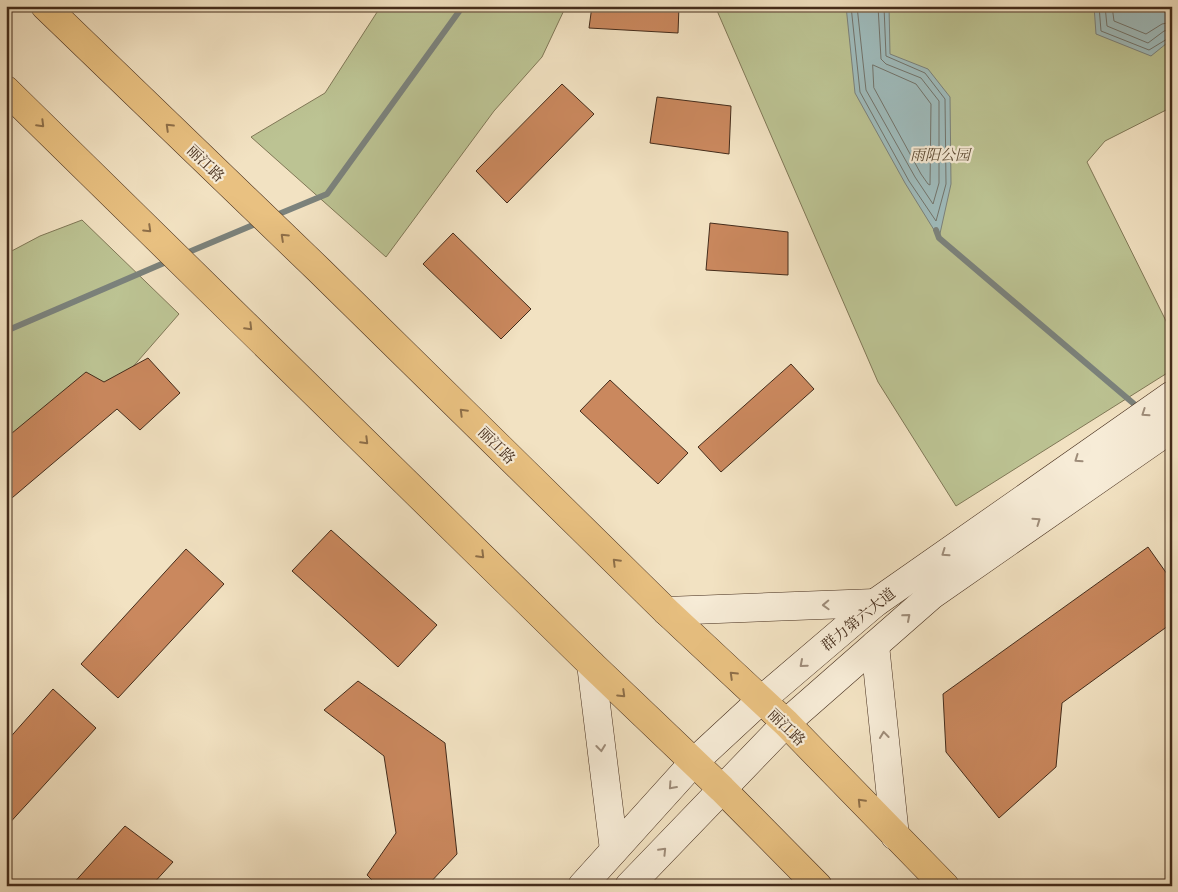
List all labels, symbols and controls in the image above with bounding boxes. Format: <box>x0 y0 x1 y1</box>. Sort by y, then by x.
one-way arrow <box>35 118 44 127</box>
one-way arrow <box>165 124 174 133</box>
street label: 丽江路 <box>183 141 229 185</box>
park label: 雨阳公园 <box>910 145 972 164</box>
one-way arrow <box>143 223 152 232</box>
one-way arrow <box>281 234 290 243</box>
one-way arrow <box>244 321 253 330</box>
one-way arrow <box>1141 407 1150 416</box>
one-way arrow <box>460 408 469 417</box>
street label: 丽江路 <box>474 422 520 468</box>
one-way arrow <box>359 436 368 445</box>
one-way arrow <box>1074 453 1084 462</box>
one-way arrow <box>1031 518 1041 527</box>
one-way arrow <box>941 547 951 556</box>
one-way arrow <box>475 550 484 559</box>
one-way arrow <box>613 559 622 568</box>
street label: 群力第六大道 <box>817 583 899 655</box>
one-way arrow <box>822 599 830 610</box>
one-way arrow <box>901 614 910 623</box>
one-way arrow <box>800 658 809 667</box>
one-way arrow <box>730 672 739 681</box>
one-way arrow <box>616 688 625 697</box>
street label: 丽江路 <box>764 705 810 749</box>
one-way arrow <box>879 731 890 739</box>
one-way arrow <box>595 744 606 752</box>
one-way arrow <box>669 781 678 790</box>
one-way arrow <box>858 798 867 807</box>
one-way arrow <box>657 847 666 856</box>

